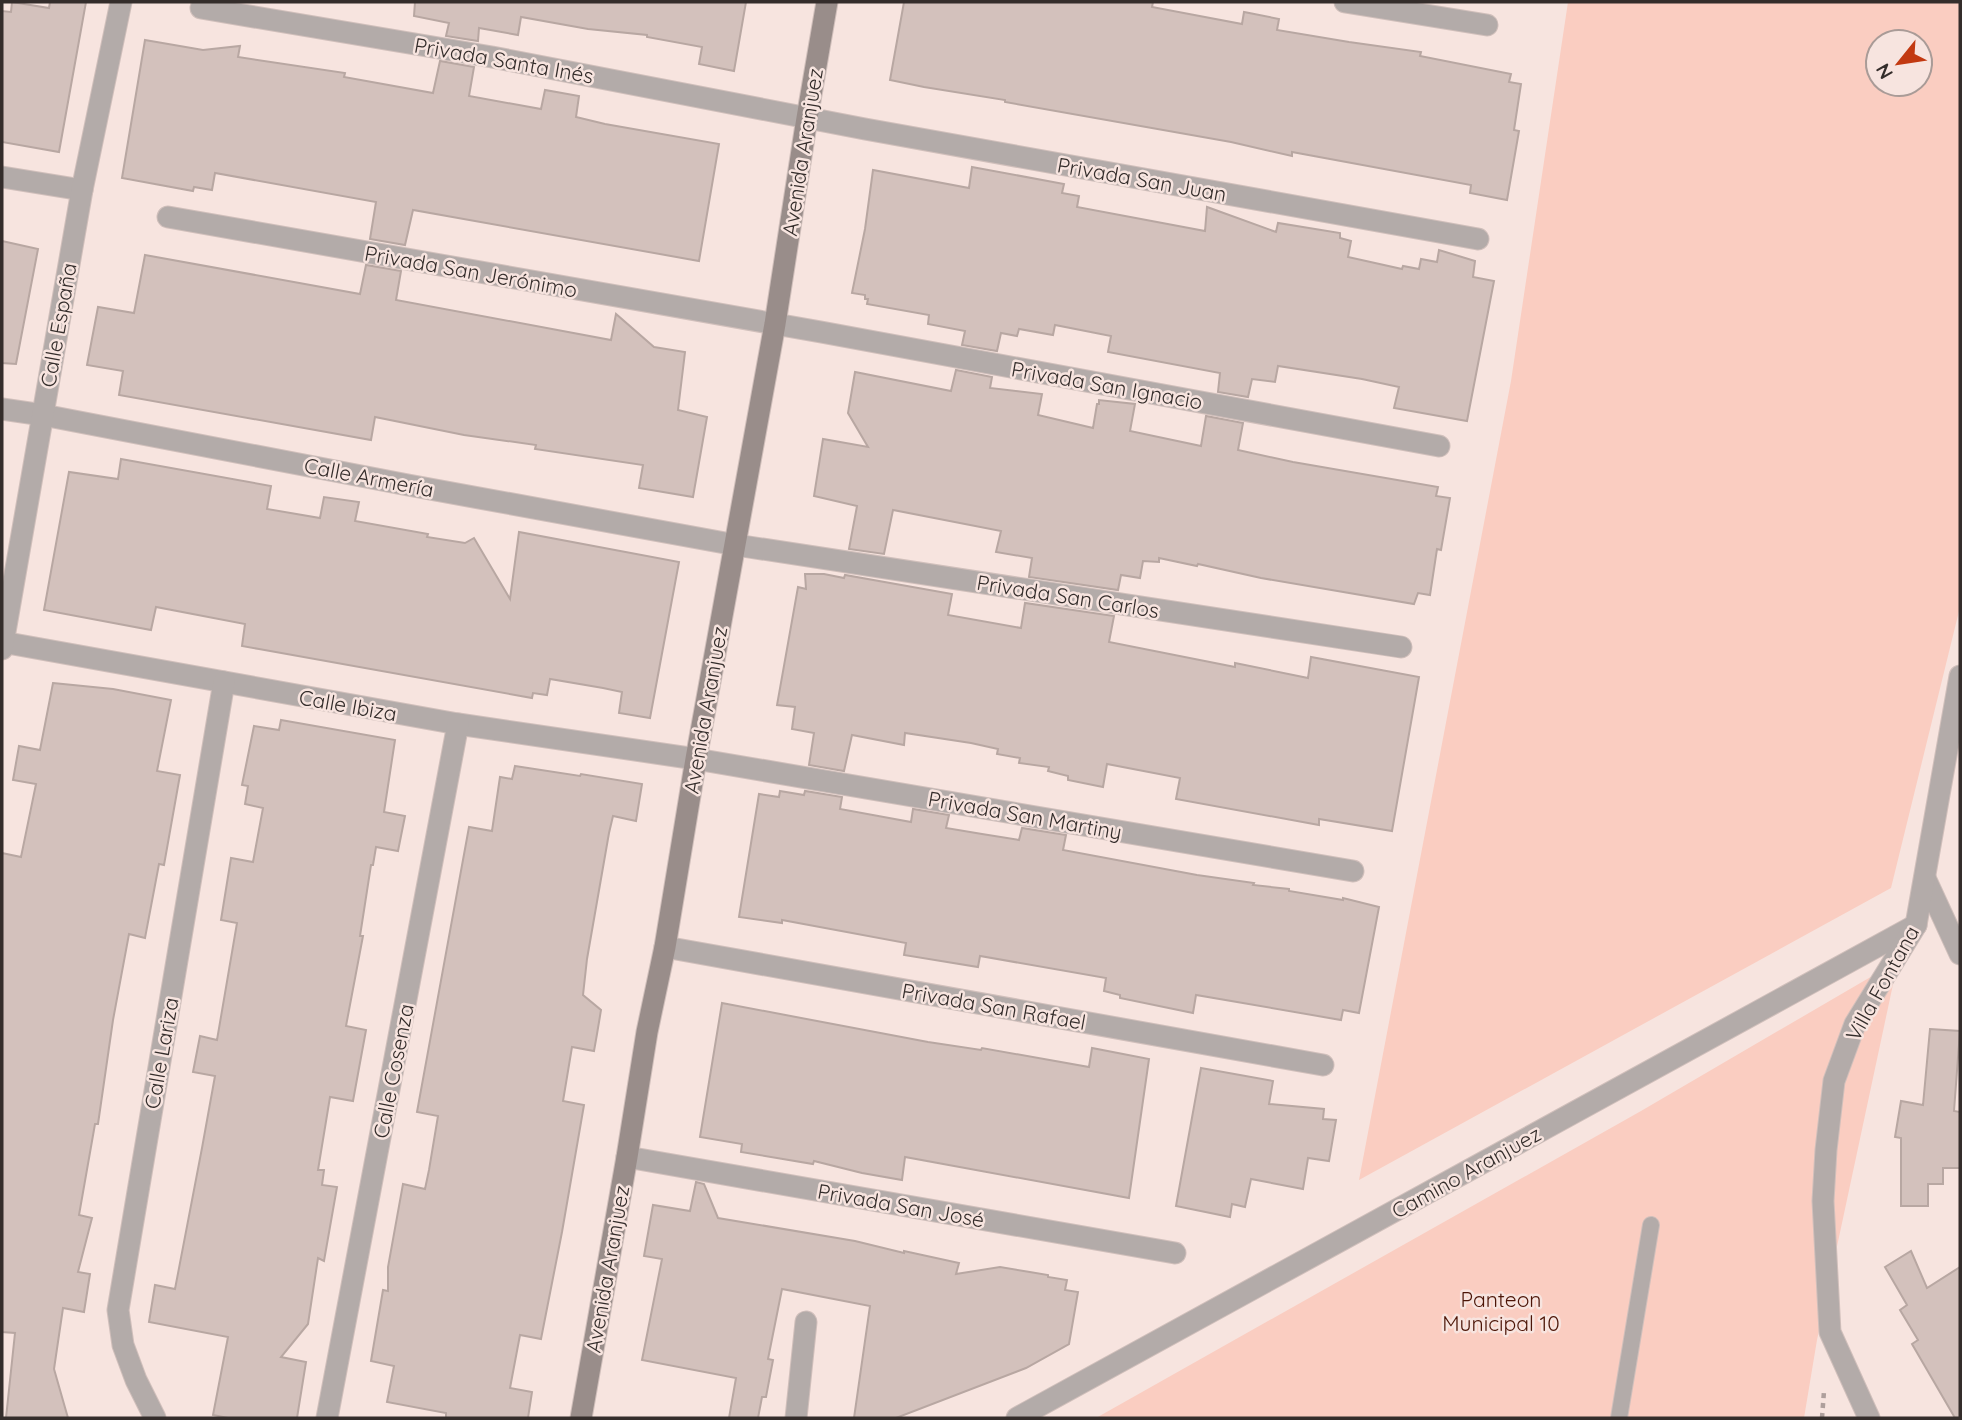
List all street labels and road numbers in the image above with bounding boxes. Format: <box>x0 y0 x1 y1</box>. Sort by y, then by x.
street label: Privada Santa Inés <box>412 31 596 89</box>
street label: Avenida Aranjuez <box>776 66 828 238</box>
street label: Privada San Juan <box>1055 151 1229 207</box>
street label: Privada San Jerónimo <box>363 239 579 303</box>
street label: Calle España <box>34 261 82 389</box>
street label: Privada San Ignacio <box>1009 355 1205 415</box>
street label: Calle Armería <box>302 452 436 502</box>
street label: Privada San Carlos <box>975 569 1161 623</box>
street label: Avenida Aranjuez <box>677 624 733 796</box>
street label: Calle Ibiza <box>297 684 399 726</box>
street label: Privada San Martiny <box>926 785 1124 845</box>
street label: Villa Fontana <box>1840 921 1924 1045</box>
street label: Privada San Rafael <box>900 977 1088 1035</box>
street label: Calle Lariza <box>138 995 184 1111</box>
street label: Calle Cosenza <box>367 1002 419 1140</box>
street label: Camino Aranjuez <box>1387 1120 1545 1224</box>
street label: Privada San José <box>816 1178 986 1232</box>
street label: Avenida Aranjuez <box>579 1183 635 1355</box>

